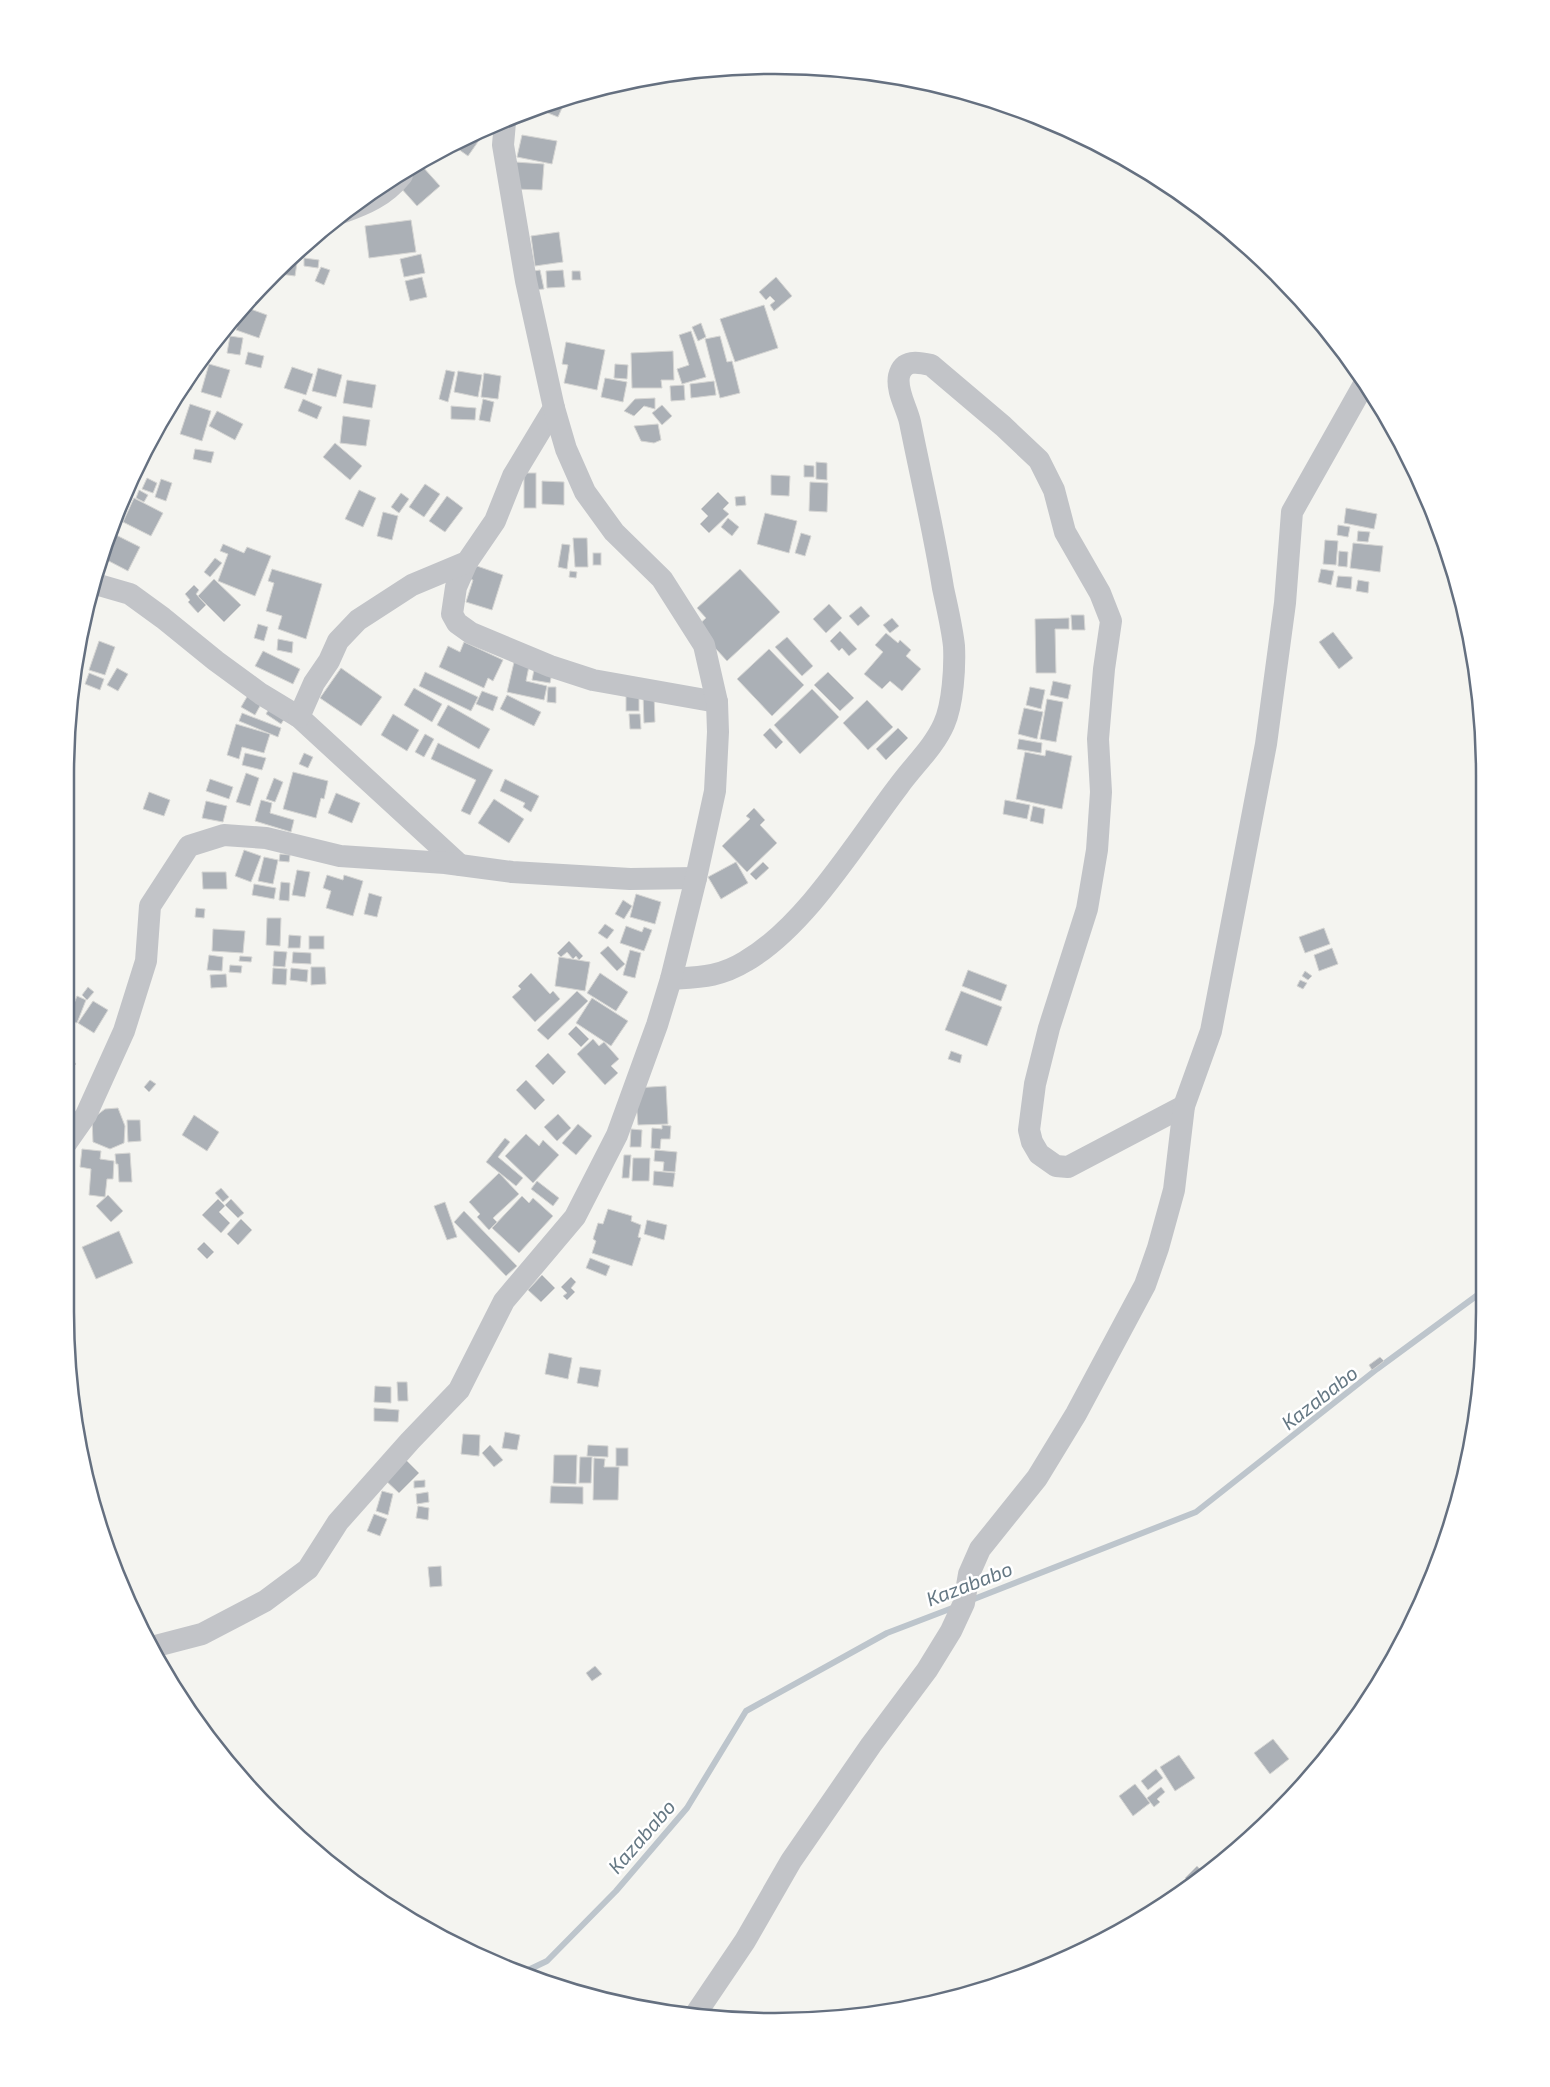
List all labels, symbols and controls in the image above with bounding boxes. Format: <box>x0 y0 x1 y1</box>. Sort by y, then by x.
water label: Kazababo <box>1276 1360 1362 1434</box>
water label: Kazababo <box>923 1556 1015 1610</box>
water label: Kazababo <box>602 1794 680 1878</box>

